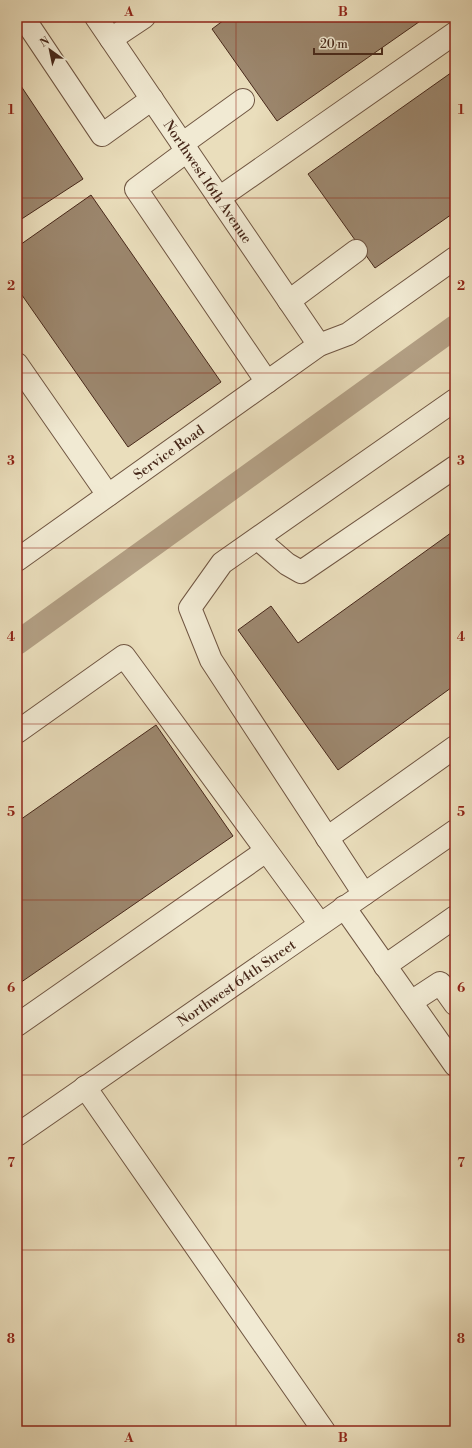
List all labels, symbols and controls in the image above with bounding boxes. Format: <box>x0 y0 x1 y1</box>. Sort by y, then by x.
text: A <box>123 4 134 20</box>
text: B <box>338 4 348 20</box>
north arrow <box>30 30 70 70</box>
scale bar <box>314 30 382 56</box>
text: N <box>38 34 53 51</box>
text: 20 m <box>320 37 348 52</box>
text: 1 <box>8 102 15 118</box>
text: 1 <box>458 102 465 118</box>
street label: Northwest 16th Avenue <box>159 117 255 247</box>
text: 2 <box>7 278 15 294</box>
text: 2 <box>457 278 465 294</box>
street label: Service Road <box>130 422 208 484</box>
text: 3 <box>7 453 15 469</box>
text: 3 <box>457 453 465 469</box>
text: 4 <box>7 629 16 645</box>
text: 4 <box>457 629 466 645</box>
text: 5 <box>7 804 15 820</box>
text: 5 <box>457 804 465 820</box>
street label: Northwest 64th Street <box>174 936 300 1031</box>
text: 6 <box>7 980 15 996</box>
text: 6 <box>457 980 465 996</box>
text: 7 <box>7 1155 15 1171</box>
text: 7 <box>457 1155 465 1171</box>
text: 8 <box>7 1331 15 1347</box>
text: 8 <box>457 1331 465 1347</box>
text: A <box>123 1430 134 1446</box>
text: B <box>338 1430 348 1446</box>

